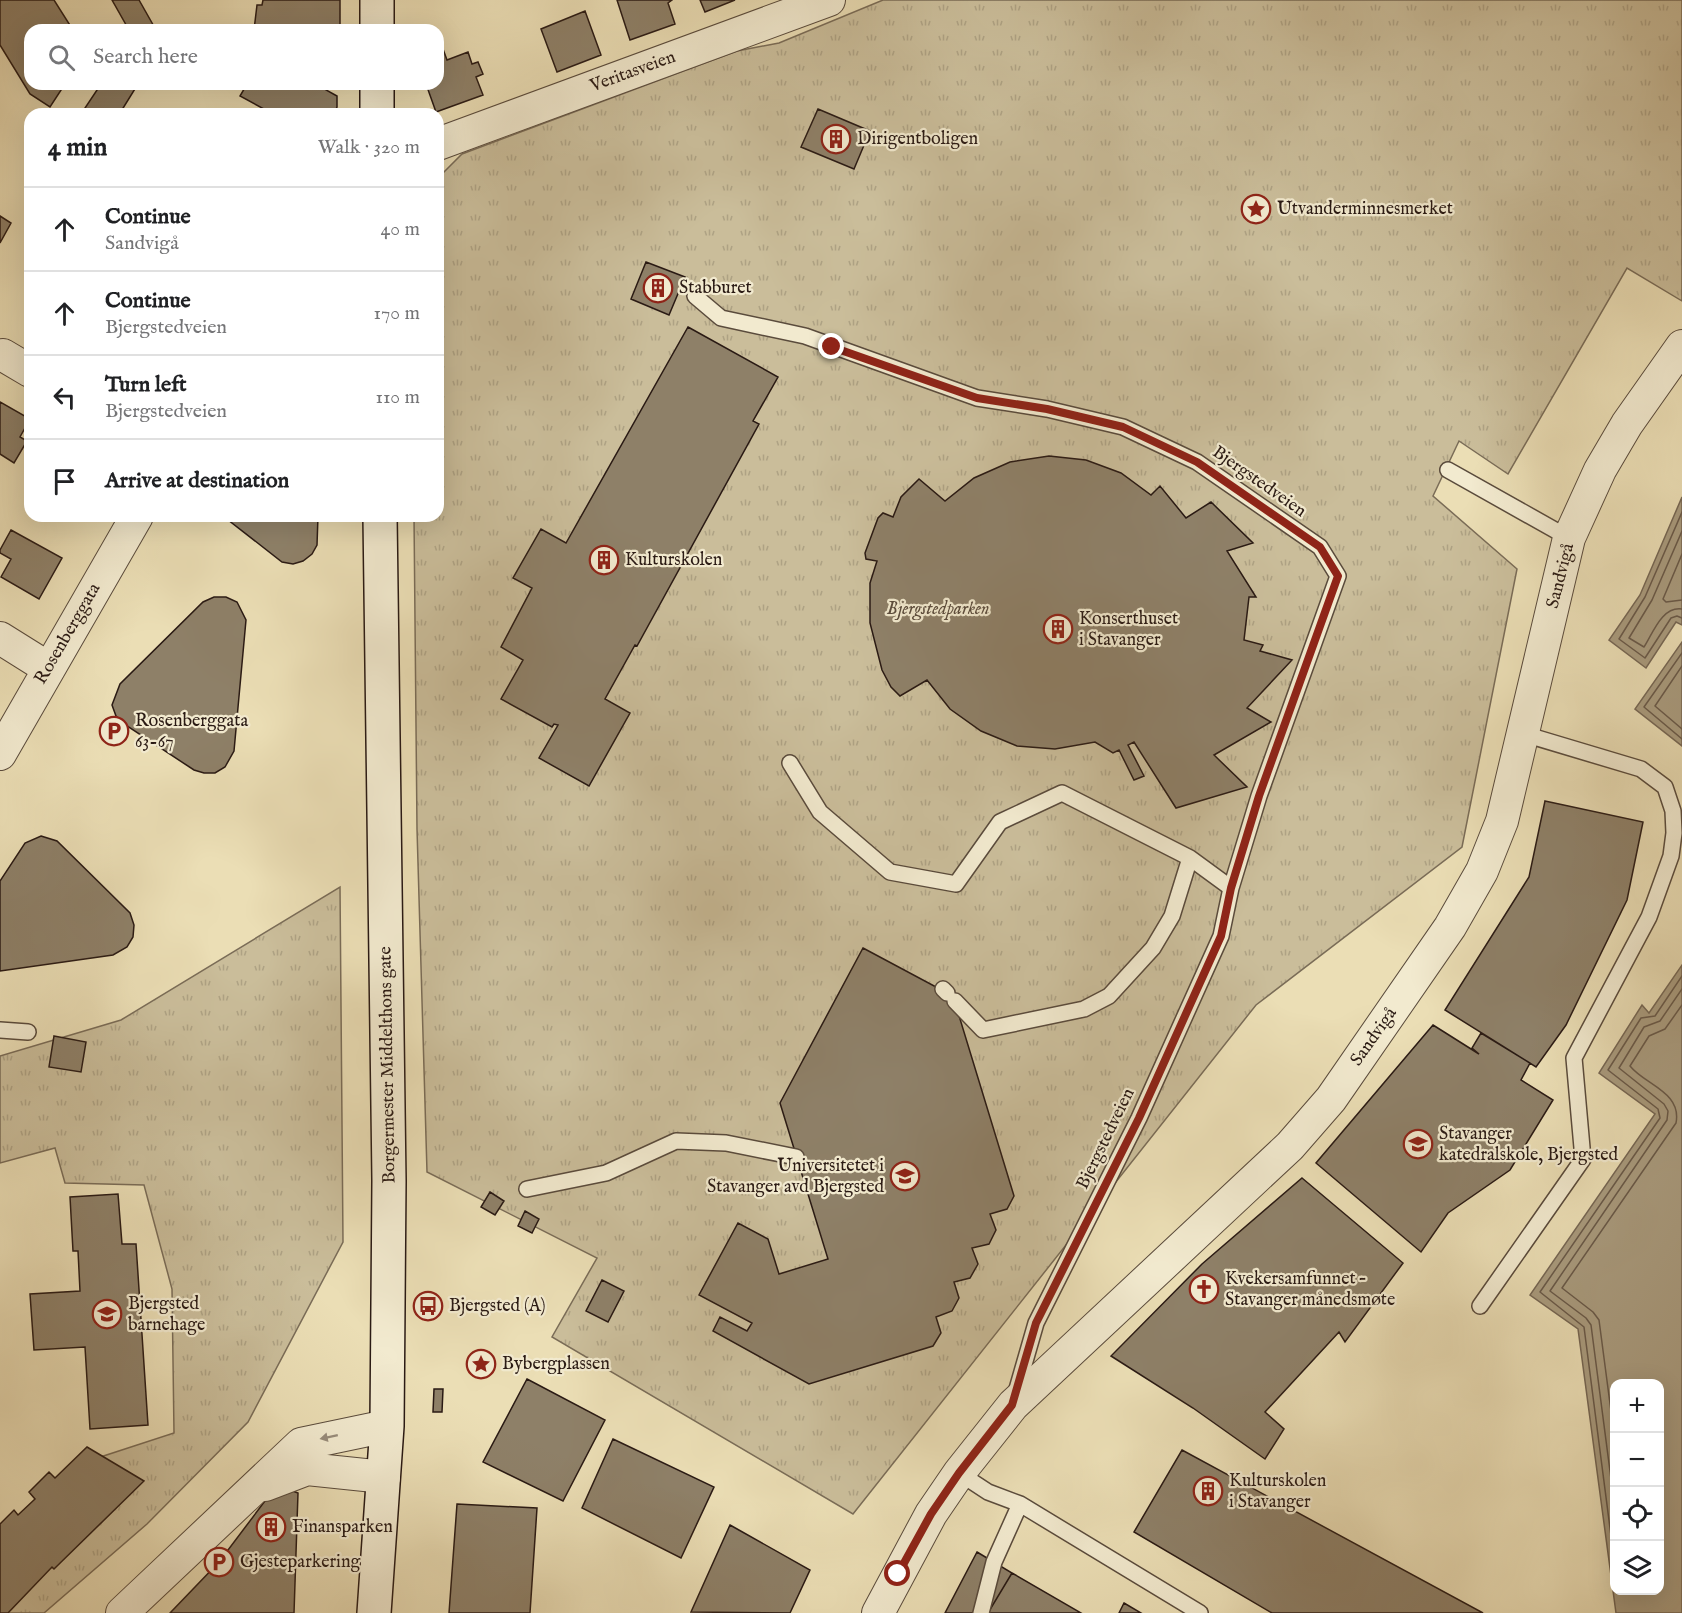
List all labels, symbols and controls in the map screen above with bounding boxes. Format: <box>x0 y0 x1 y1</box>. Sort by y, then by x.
search box <box>24 24 444 90</box>
icon: search <box>45 41 78 74</box>
text: Search here <box>93 43 198 71</box>
street label: Veritasveien <box>586 46 679 98</box>
building icon: Dirigentboligen <box>820 123 852 155</box>
place label: Dirigentboligen <box>857 128 978 151</box>
text: 4 min <box>48 131 107 164</box>
text: Walk · 320 m <box>318 135 420 160</box>
place icon: Utvanderminnesmerket <box>1240 193 1272 225</box>
place label: Utvanderminnesmerket <box>1277 198 1453 221</box>
text: Continue <box>105 203 191 231</box>
icon: ahead <box>48 213 81 246</box>
text: 40 m <box>381 217 420 242</box>
text: Sandvigå <box>105 231 179 256</box>
building icon: Stabburet <box>642 272 674 304</box>
place label: Stabburet <box>679 277 752 300</box>
text: Continue <box>105 287 191 315</box>
icon: ahead <box>48 297 81 330</box>
text: 170 m <box>374 301 420 326</box>
text: Bjergstedveien <box>105 315 227 340</box>
route end <box>818 333 844 359</box>
text: Turn left <box>105 371 187 399</box>
icon: left <box>48 381 81 414</box>
text: 110 m <box>376 385 420 410</box>
text: Bjergstedveien <box>105 399 227 424</box>
street label: Bjergstedveien <box>1207 441 1311 523</box>
icon: arrive <box>48 465 81 498</box>
text: Arrive at destination <box>105 467 289 495</box>
street label: Sandvigå <box>1542 541 1580 611</box>
building icon: Kulturskolen <box>588 544 620 576</box>
place label: Kulturskolen <box>625 549 723 572</box>
street label: Rosenberggata <box>30 579 106 689</box>
park label: Bjergstedparken <box>886 598 990 621</box>
place label: Konserthuset i Stavanger <box>1079 608 1178 652</box>
building icon: Konserthuset i Stavanger <box>1042 613 1074 645</box>
place label: Rosenberggata 63-67 <box>135 710 248 754</box>
parking icon: Rosenberggata 63-67 <box>98 715 130 747</box>
street label: Borgermester Middelthons gate <box>374 946 402 1184</box>
street label: Sandvigå <box>1346 1003 1403 1071</box>
street label: Bjergstedveien <box>1072 1084 1141 1193</box>
place label: Stavanger katedralskole, Bjergsted <box>1439 1123 1619 1167</box>
school or university icon: Stavanger katedralskole, Bjergsted <box>1402 1128 1434 1160</box>
place label: Universitetet i Stavanger avd Bjergsted <box>707 1155 884 1199</box>
school or university icon: Universitetet i Stavanger avd Bjergsted <box>889 1160 921 1192</box>
place label: Kvekersamfunnet – Stavanger månedsmøte <box>1225 1268 1395 1312</box>
church icon: Kvekersamfunnet – Stavanger månedsmøte <box>1188 1273 1220 1305</box>
bus stop icon: Bjergsted (A) <box>412 1290 444 1322</box>
place label: Bjergsted barnehage <box>128 1293 205 1337</box>
place label: Bjergsted (A) <box>449 1295 545 1318</box>
school or university icon: Bjergsted barnehage <box>91 1298 123 1330</box>
place icon: Bybergplassen <box>465 1348 497 1380</box>
place label: Bybergplassen <box>502 1353 610 1376</box>
map controls <box>1610 1379 1664 1595</box>
button: + <box>1610 1379 1664 1433</box>
one-way arrow <box>319 1433 338 1442</box>
button: − <box>1610 1433 1664 1487</box>
place label: Kulturskolen i Stavanger <box>1229 1470 1327 1514</box>
building icon: Kulturskolen i Stavanger <box>1192 1475 1224 1507</box>
button: locate <box>1610 1487 1664 1541</box>
building icon: Finansparken <box>255 1511 287 1543</box>
place label: Finansparken <box>292 1516 393 1539</box>
button: layers <box>1610 1541 1664 1595</box>
parking icon: Gjesteparkering <box>203 1546 235 1578</box>
place label: Gjesteparkering <box>240 1551 360 1574</box>
route start <box>884 1560 910 1586</box>

